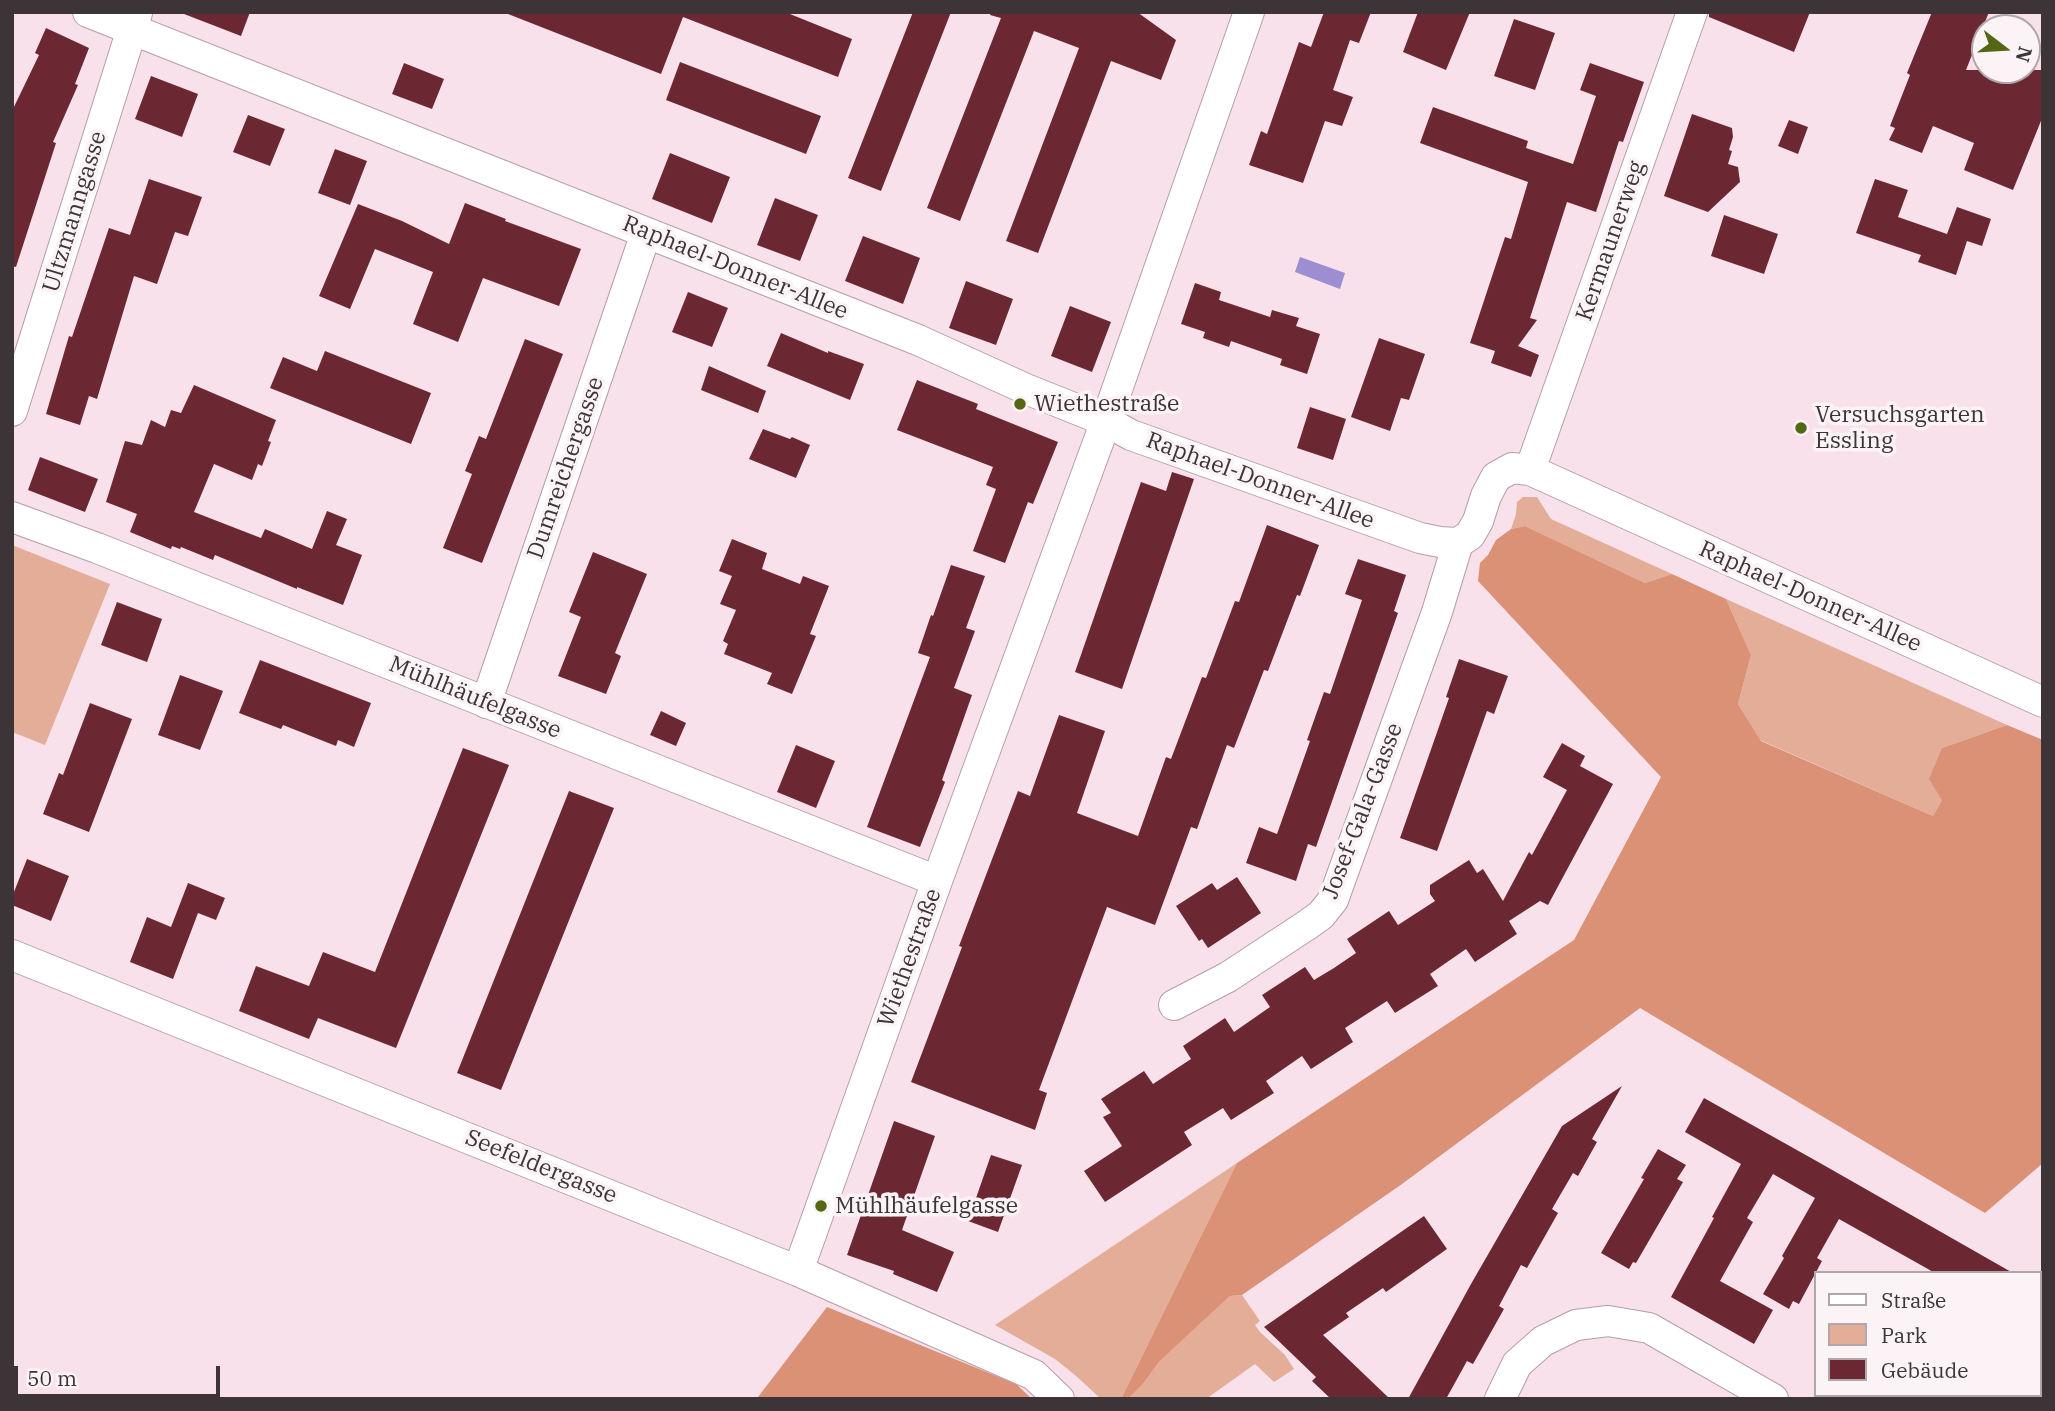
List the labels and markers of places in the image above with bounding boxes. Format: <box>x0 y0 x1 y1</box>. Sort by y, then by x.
place label: Wiethestraße <box>1034 390 1179 418</box>
marker: Wiethestraße <box>1012 396 1028 412</box>
place label: Versuchsgarten Essling <box>1815 401 1985 455</box>
marker: Versuchsgarten Essling <box>1793 420 1809 436</box>
place label: Mühlhäufelgasse <box>835 1192 1018 1220</box>
marker: Mühlhäufelgasse <box>813 1198 829 1214</box>

